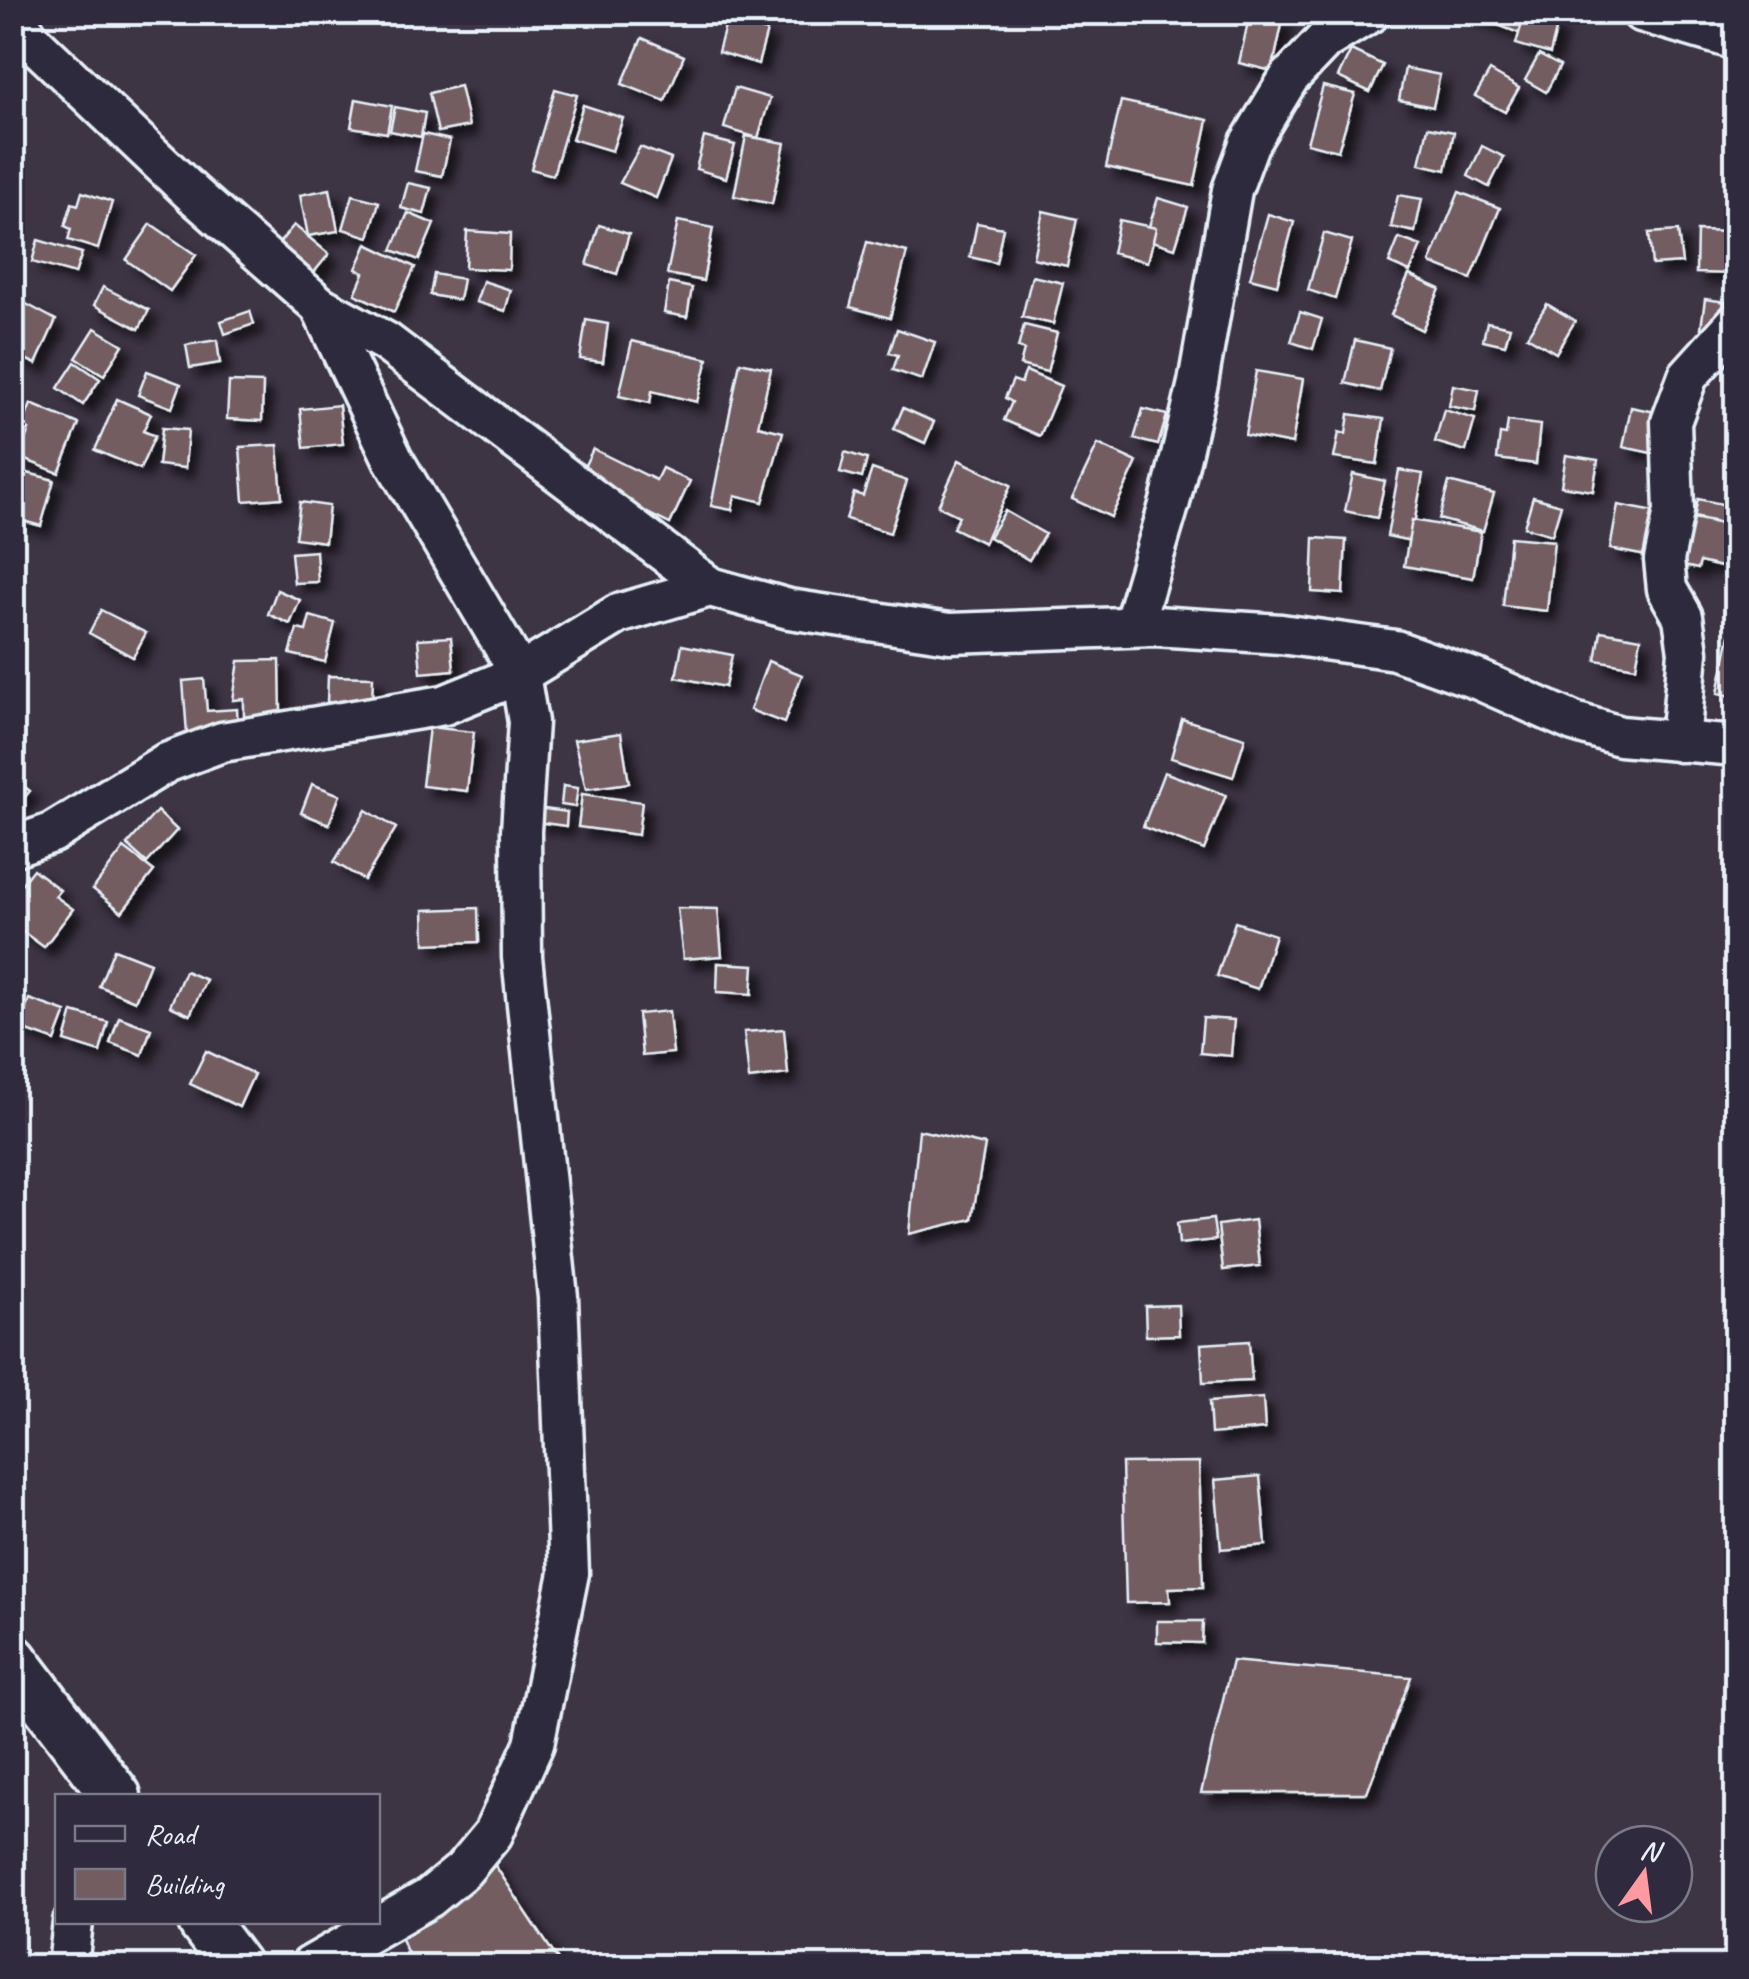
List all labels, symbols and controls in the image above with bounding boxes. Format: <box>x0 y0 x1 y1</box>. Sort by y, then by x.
legend <box>55 1794 380 1924</box>
text: Road <box>145 1815 199 1853</box>
north arrow <box>1594 1824 1694 1924</box>
text: N <box>1637 1831 1667 1870</box>
text: Building <box>145 1865 225 1903</box>

